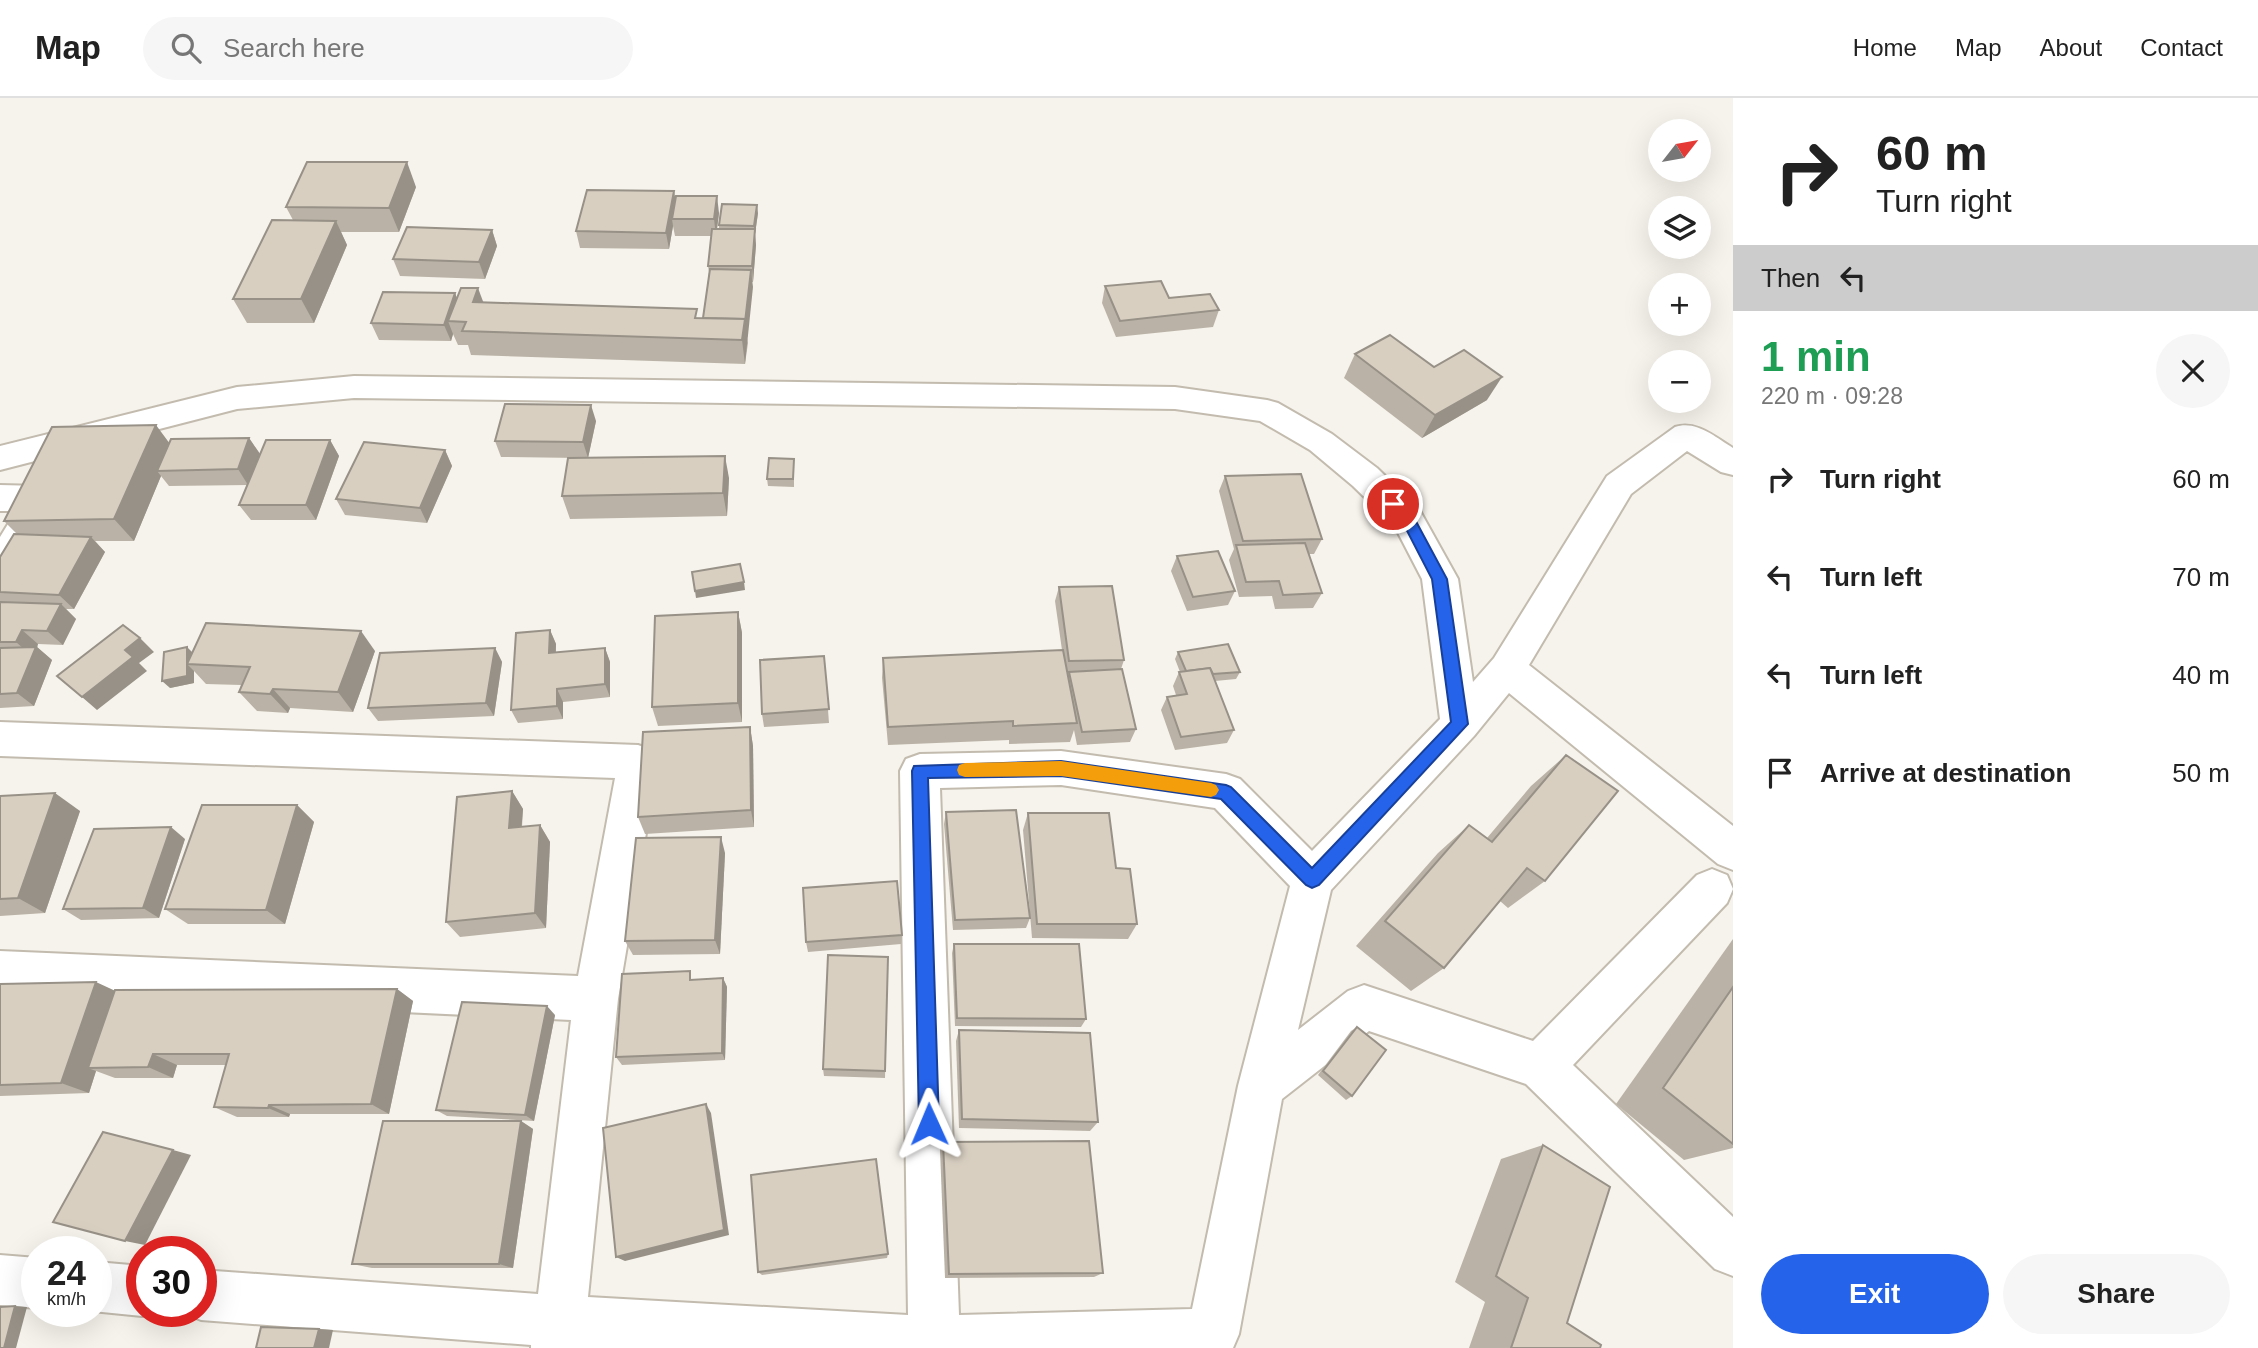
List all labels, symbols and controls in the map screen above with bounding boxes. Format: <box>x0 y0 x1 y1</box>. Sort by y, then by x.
search box <box>143 17 633 80</box>
text: Map <box>35 29 101 66</box>
icon: search <box>167 29 205 67</box>
text: Search here <box>223 33 365 63</box>
text: Home <box>1853 34 1917 61</box>
text: Map <box>1955 34 2002 61</box>
text: About <box>2040 34 2102 61</box>
text: Contact <box>2140 34 2223 61</box>
north arrow <box>1648 119 1712 182</box>
map controls <box>1648 119 1711 413</box>
icon: right <box>1761 126 1852 217</box>
text: 60 m <box>1876 126 1988 180</box>
text: Turn right <box>1876 183 2012 219</box>
button: layers <box>1648 196 1711 259</box>
icon: left <box>1834 259 1872 297</box>
text: Then <box>1761 263 1820 293</box>
button: + <box>1648 273 1711 336</box>
text: 1 min <box>1761 333 1871 380</box>
button: close <box>2156 334 2230 408</box>
button: − <box>1648 350 1711 413</box>
text: 220 m · 09:28 <box>1761 383 1903 409</box>
icon: right <box>1761 460 1799 498</box>
text: Turn right <box>1820 464 1941 494</box>
text: 60 m <box>2172 464 2230 494</box>
pin <box>1363 474 1423 534</box>
icon: arrive <box>1374 485 1412 523</box>
icon: left <box>1761 558 1799 596</box>
text: Turn left <box>1820 562 1922 592</box>
text: 70 m <box>2172 562 2230 592</box>
icon: left <box>1761 656 1799 694</box>
text: Turn left <box>1820 660 1922 690</box>
text: 40 m <box>2172 660 2230 690</box>
icon: arrive <box>1761 754 1799 792</box>
text: Arrive at destination <box>1820 758 2071 788</box>
text: 50 m <box>2172 758 2230 788</box>
position arrow <box>892 1087 966 1161</box>
speed limit sign: 30 <box>126 1236 217 1327</box>
text: 24 <box>47 1253 86 1292</box>
button: Exit <box>1761 1254 1989 1334</box>
button: Share <box>2003 1254 2230 1334</box>
text: km/h <box>47 1289 86 1309</box>

